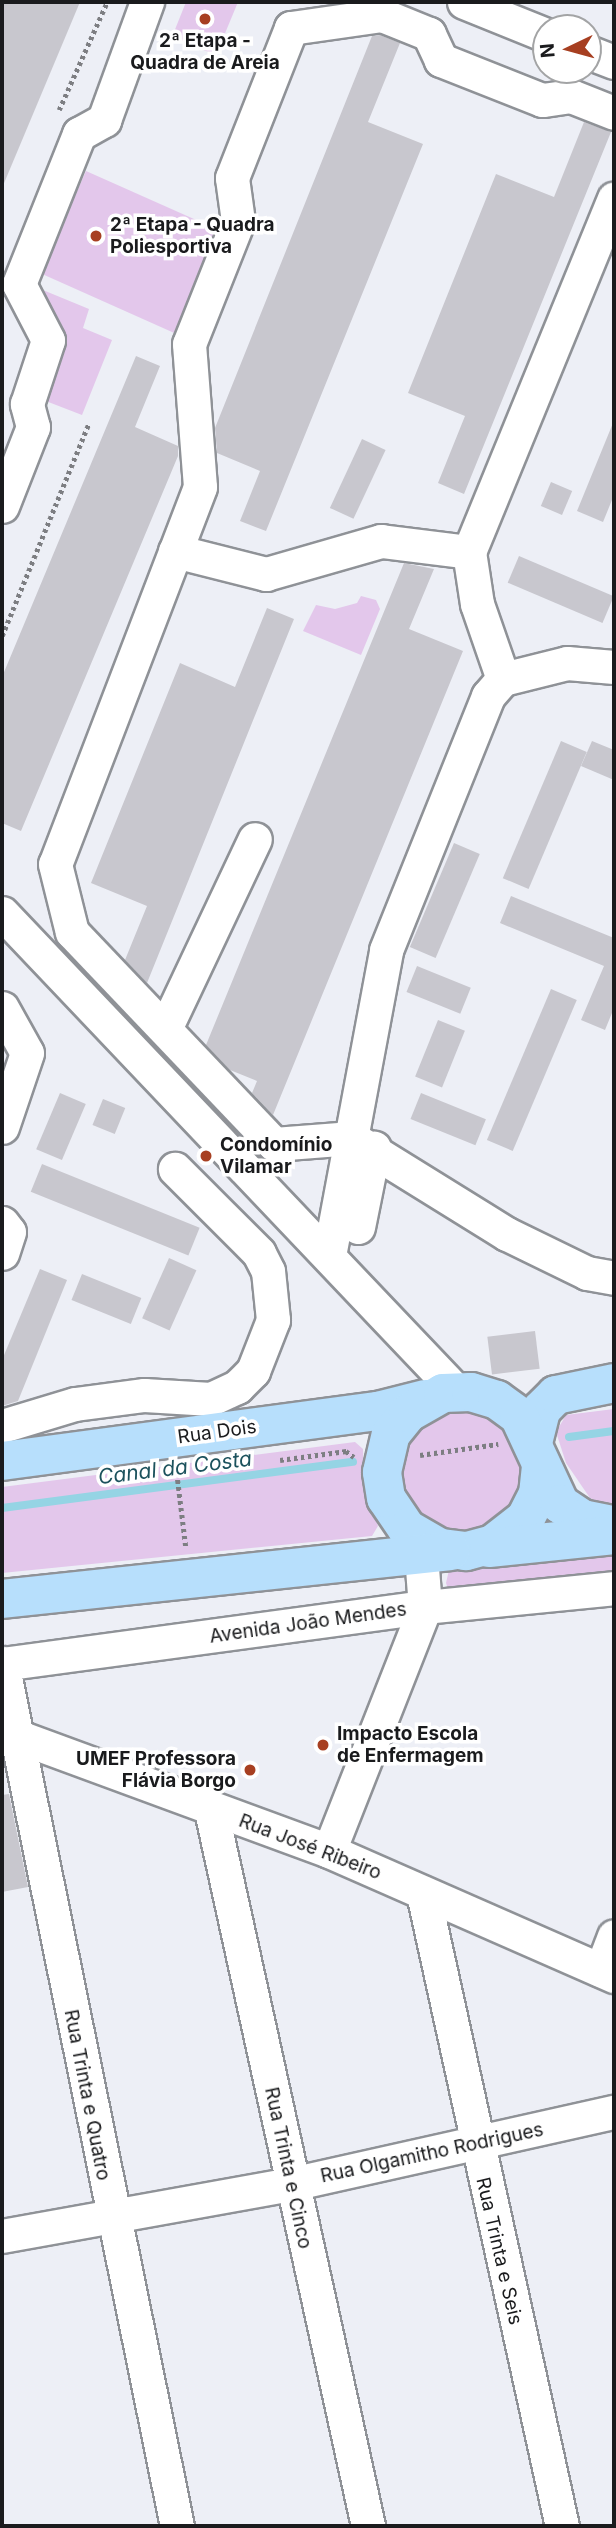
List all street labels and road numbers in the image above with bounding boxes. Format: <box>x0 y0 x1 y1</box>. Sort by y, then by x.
street label: Rua Dois <box>176 1415 258 1449</box>
street label: Avenida João Mendes <box>208 1598 408 1648</box>
street label: Rua José Ribeiro <box>236 1809 384 1885</box>
street label: Rua Trinta e Quatro <box>59 2008 115 2182</box>
street label: Rua Trinta e Cinco <box>260 2085 316 2251</box>
street label: Rua Olgamitho Rodrigues <box>318 2118 546 2188</box>
street label: Rua Trinta e Seis <box>471 2175 527 2327</box>

